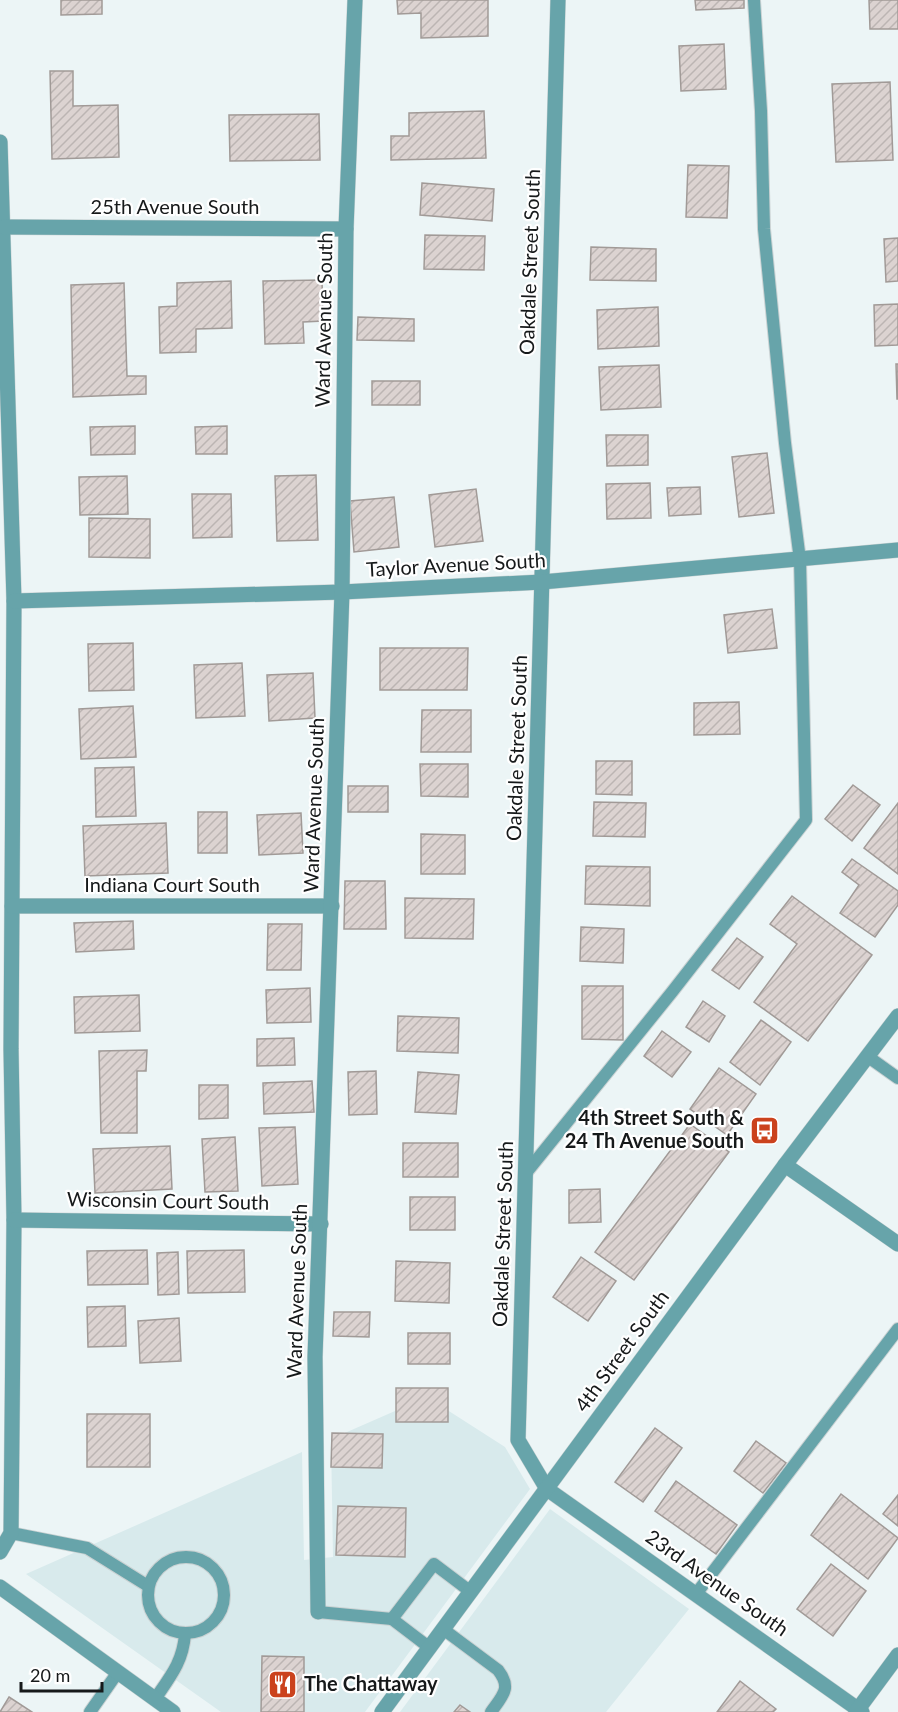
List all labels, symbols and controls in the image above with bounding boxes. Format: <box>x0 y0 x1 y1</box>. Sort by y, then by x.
street label: Oakdale Street South <box>514 168 544 355</box>
street label: 25th Avenue South <box>91 194 259 218</box>
street label: Ward Avenue South <box>309 232 337 408</box>
street label: Taylor Avenue South <box>366 547 546 581</box>
street label: Oakdale Street South <box>501 654 531 841</box>
street label: Ward Avenue South <box>298 717 328 893</box>
street label: Indiana Court South <box>84 872 260 896</box>
place label: 4th Street South & 24 Th Avenue South <box>565 1105 745 1152</box>
bus stop icon: 4th Street South & 24 Th Avenue South <box>749 1114 781 1146</box>
street label: Oakdale Street South <box>487 1140 517 1327</box>
street label: Wisconsin Court South <box>67 1186 269 1214</box>
street label: Ward Avenue South <box>281 1203 311 1379</box>
street label: 4th Street South <box>569 1285 673 1416</box>
street label: 23rd Avenue South <box>642 1524 794 1640</box>
scale bar <box>21 1655 102 1693</box>
text: 20 m <box>30 1664 70 1686</box>
restaurant icon: The Chattaway <box>267 1668 299 1700</box>
place label: The Chattaway <box>304 1671 438 1695</box>

